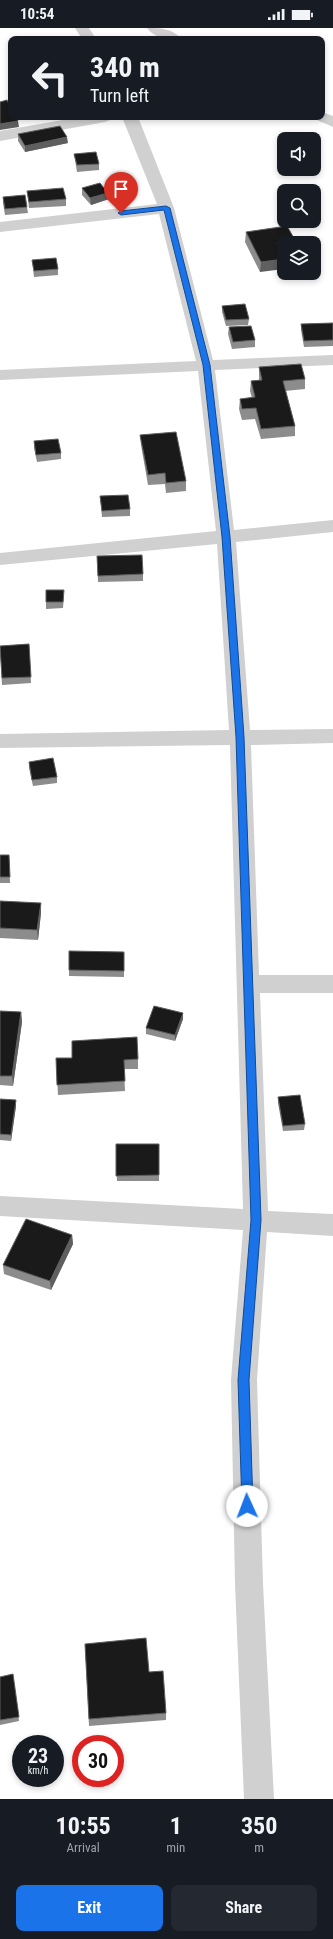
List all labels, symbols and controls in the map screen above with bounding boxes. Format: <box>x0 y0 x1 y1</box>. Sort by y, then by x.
text: 10:54 <box>20 5 54 23</box>
text: 340 m <box>90 51 160 84</box>
icon: left <box>24 52 76 104</box>
text: Turn left <box>90 85 149 106</box>
map controls <box>277 132 321 280</box>
button: sound <box>277 132 321 176</box>
pin <box>104 172 138 213</box>
icon: arrive <box>110 178 132 200</box>
button: search <box>277 184 321 228</box>
button: layers <box>277 236 321 280</box>
position arrow <box>226 1485 268 1527</box>
speed limit sign: 30 <box>72 1735 124 1787</box>
text: 23 <box>28 1744 48 1768</box>
text: km/h <box>28 1765 48 1776</box>
text: 10:55 <box>56 1812 111 1840</box>
text: 1 <box>170 1812 182 1840</box>
text: 350 <box>241 1812 277 1840</box>
text: Arrival <box>67 1840 100 1855</box>
text: min <box>166 1840 185 1855</box>
text: m <box>254 1840 264 1855</box>
button: Exit <box>16 1885 163 1931</box>
button: Share <box>171 1885 317 1931</box>

